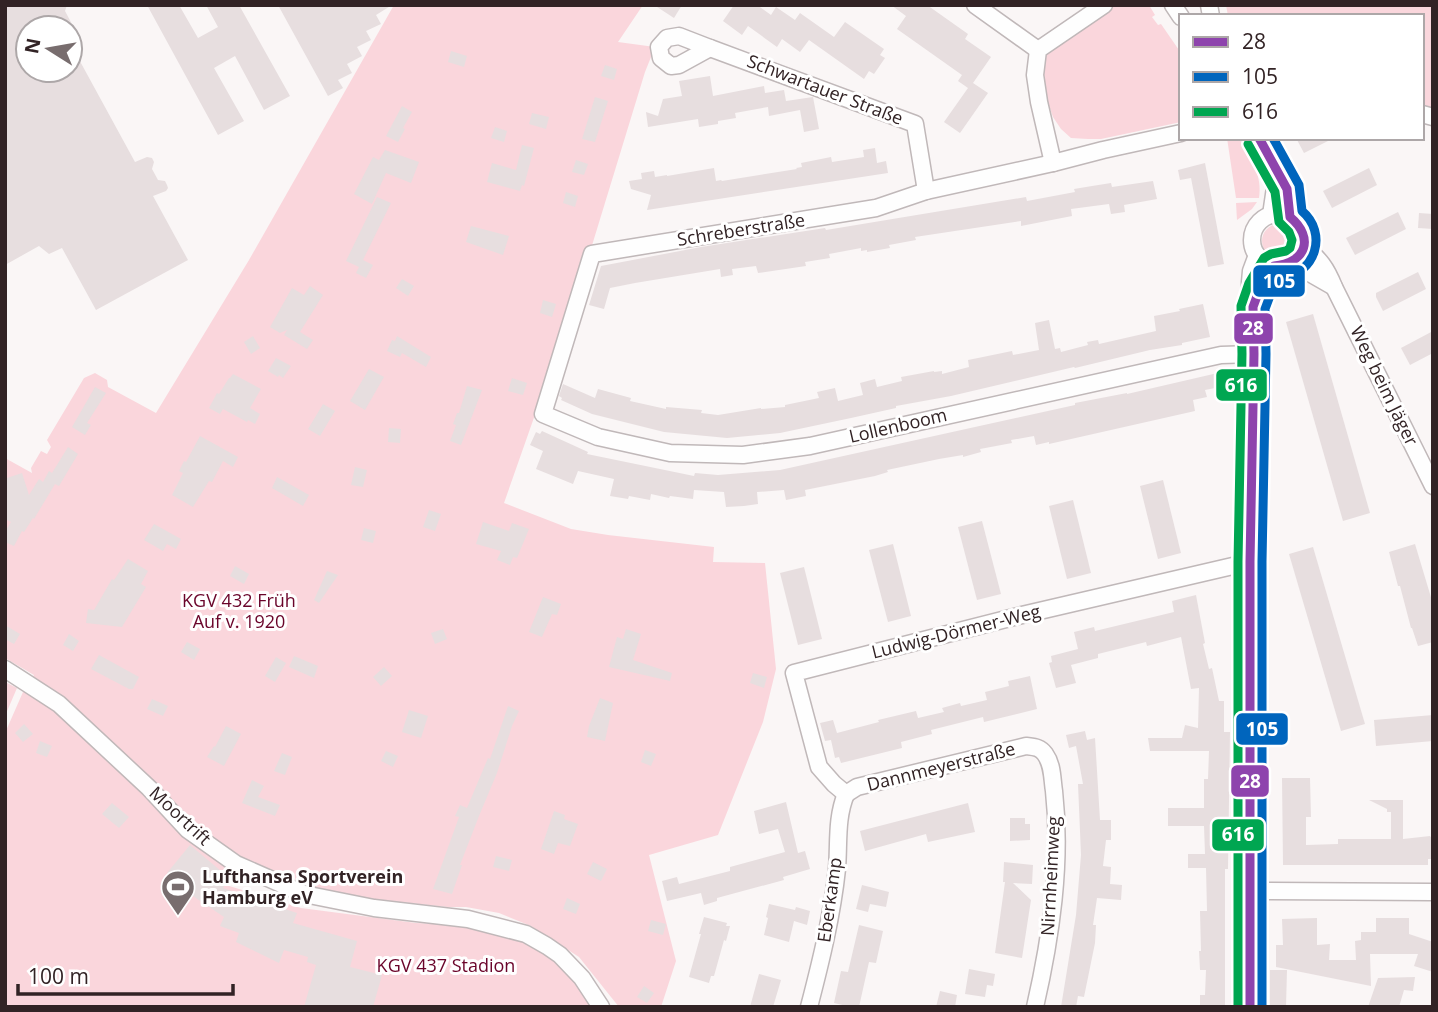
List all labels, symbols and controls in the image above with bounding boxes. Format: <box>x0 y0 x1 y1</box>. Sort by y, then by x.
north arrow <box>14 14 84 84</box>
legend <box>1179 14 1424 140</box>
text: 28 <box>1242 27 1266 55</box>
text: N <box>18 36 47 56</box>
street label: Schwartauer Straße <box>744 48 907 130</box>
text: 105 <box>1242 62 1278 90</box>
text: 616 <box>1242 97 1278 125</box>
street label: Schreberstraße <box>675 207 806 251</box>
line badge: 105 <box>1252 264 1306 298</box>
text: 105 <box>1263 268 1295 294</box>
line badge: 28 <box>1233 312 1274 345</box>
text: 28 <box>1242 315 1264 341</box>
street label: Weg beim Jäger <box>1346 322 1425 450</box>
line badge: 616 <box>1215 368 1268 402</box>
text: 616 <box>1225 372 1257 398</box>
street label: Lollenboom <box>846 402 949 448</box>
park label: KGV 432 Früh Auf v. 1920 <box>182 588 296 633</box>
street label: Ludwig-Dörmer-Weg <box>869 598 1043 664</box>
line badge: 105 <box>1235 712 1289 746</box>
text: 105 <box>1246 716 1278 742</box>
street label: Dannmeyerstraße <box>864 736 1017 796</box>
line badge: 28 <box>1230 764 1270 798</box>
text: 28 <box>1239 768 1261 794</box>
street label: Moortrift <box>145 781 217 850</box>
street label: Nirrnheimweg <box>1035 815 1065 937</box>
line badge: 616 <box>1211 818 1265 852</box>
text: 616 <box>1222 821 1254 847</box>
street label: Eberkamp <box>811 856 847 944</box>
place label: Lufthansa Sportverein Hamburg eV <box>202 864 403 909</box>
sports icon: Lufthansa Sportverein Hamburg eV <box>159 868 197 917</box>
scale bar <box>18 953 233 997</box>
park label: KGV 437 Stadion <box>377 953 515 977</box>
text: 100 m <box>28 962 89 990</box>

